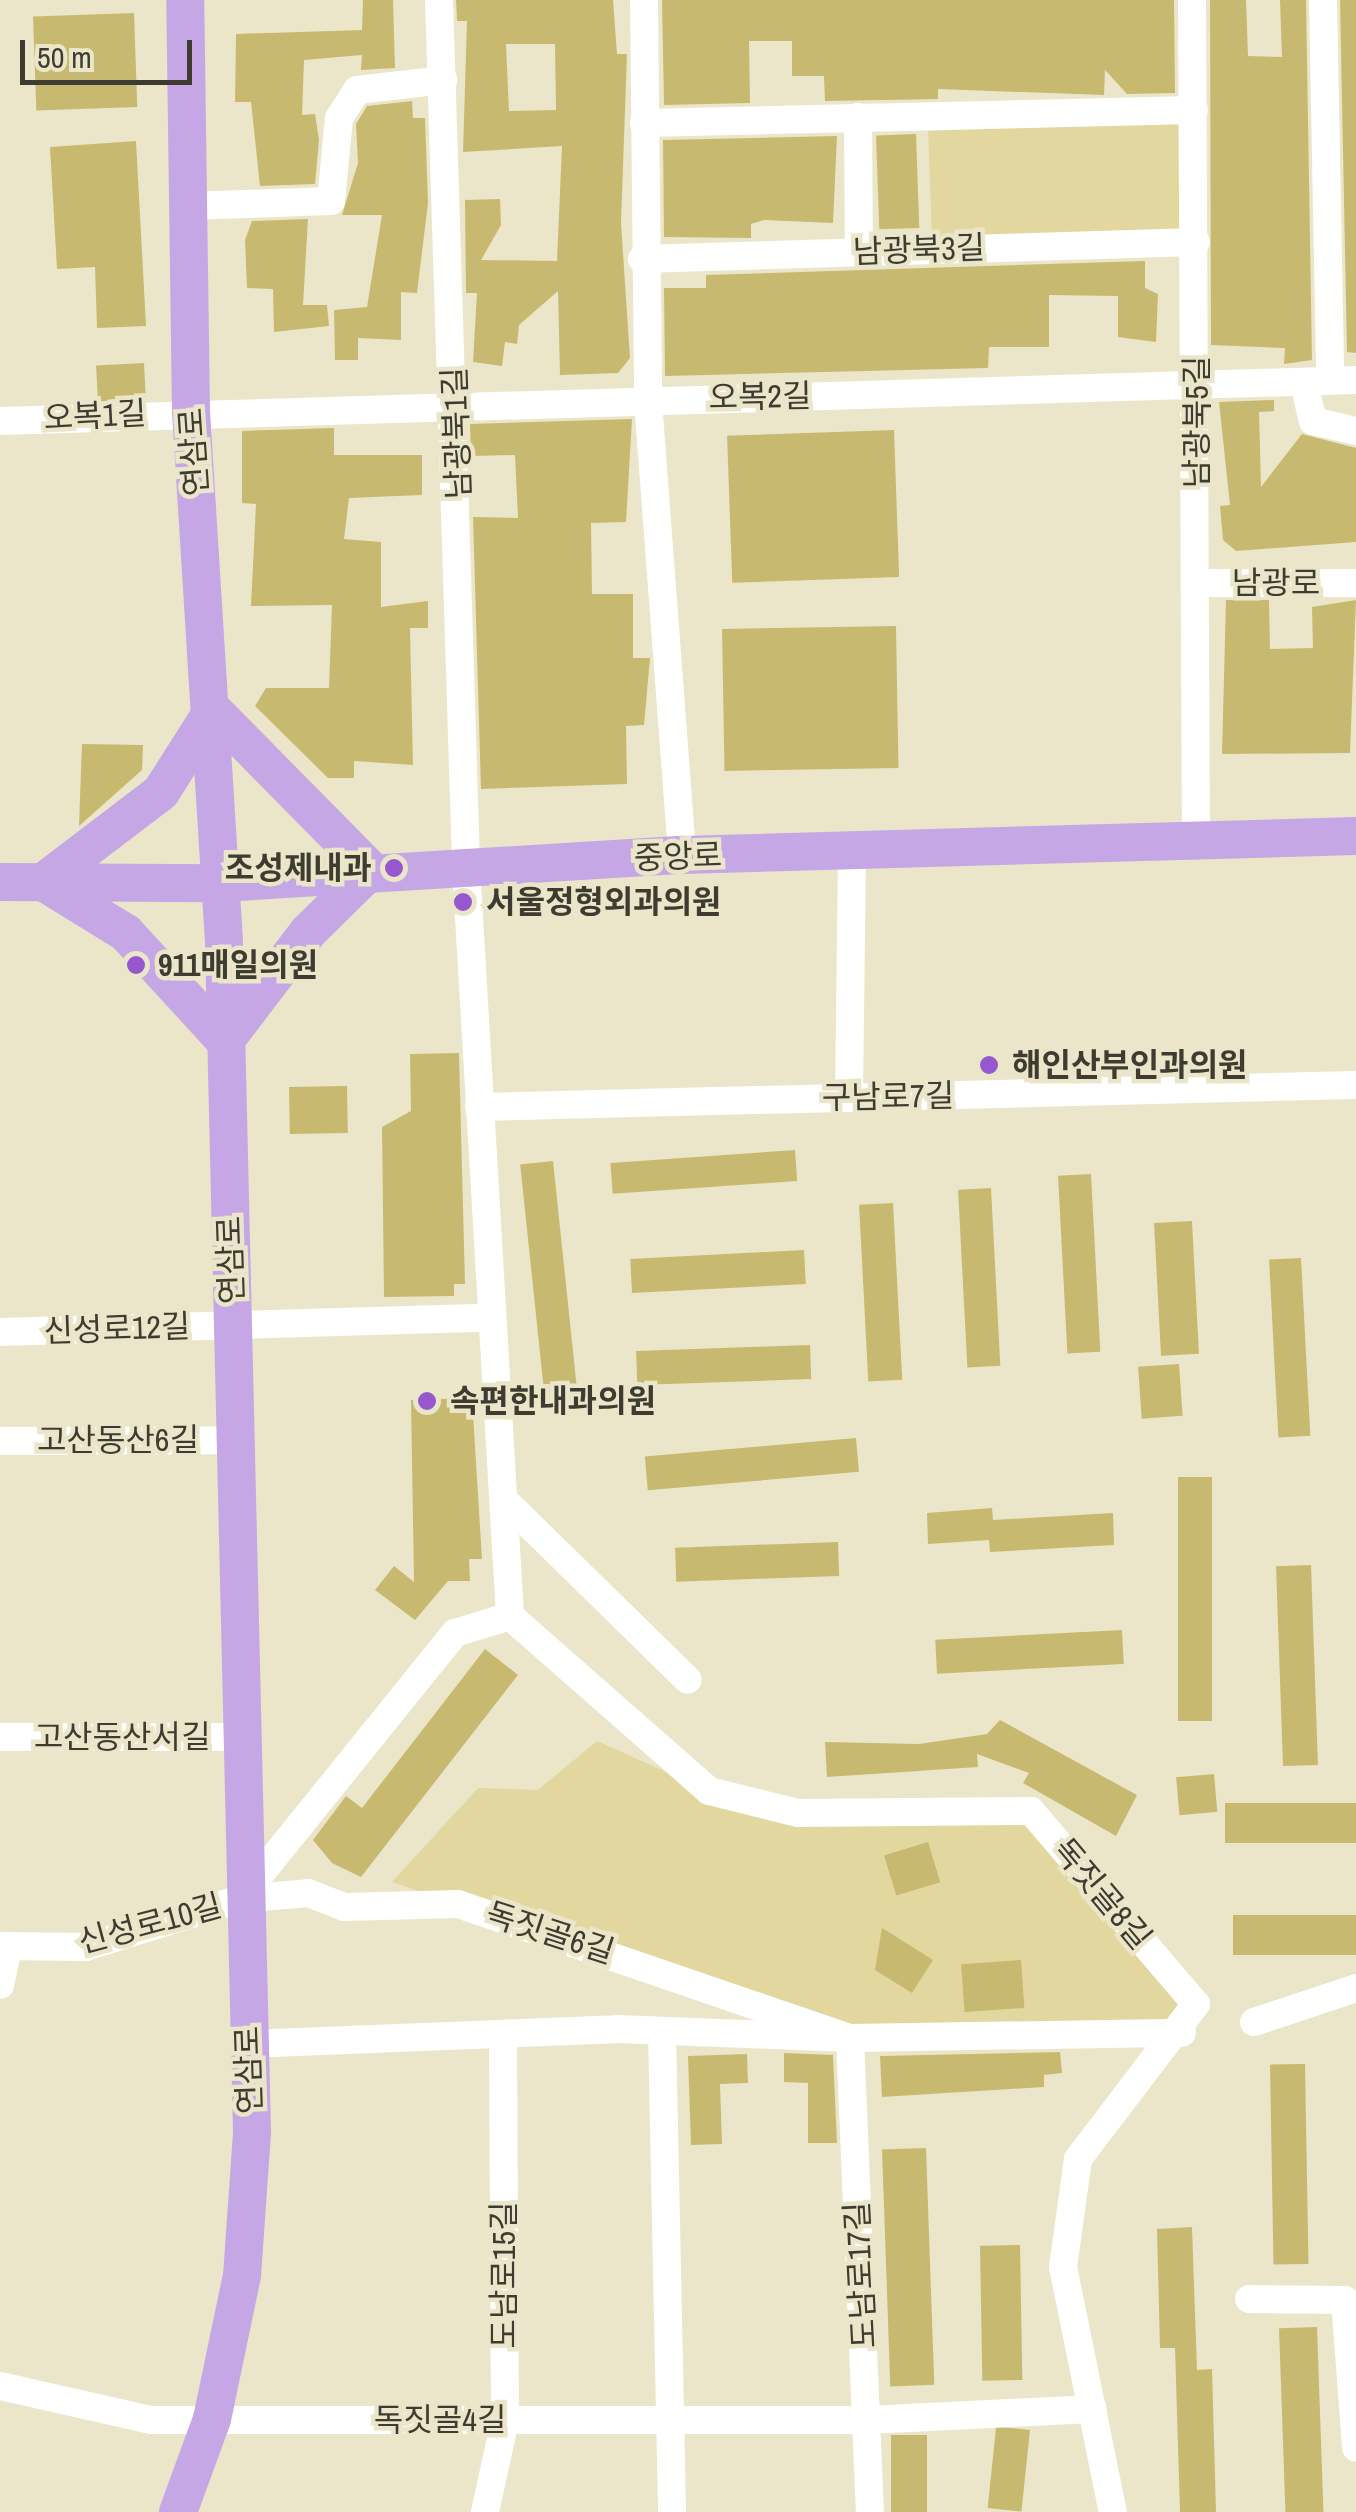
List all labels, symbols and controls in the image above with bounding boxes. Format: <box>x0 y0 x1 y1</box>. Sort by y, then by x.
scale bar <box>25 20 198 82</box>
text: 50 m <box>37 37 92 77</box>
street label: 남광북3길 <box>852 229 986 271</box>
street label: 남광북5길 <box>1178 356 1216 488</box>
street label: 남광북1길 <box>436 366 478 500</box>
street label: 오복2길 <box>708 377 812 417</box>
street label: 오복1길 <box>43 394 147 438</box>
street label: 연삼로 <box>172 407 216 497</box>
street label: 남광로 <box>1232 564 1320 602</box>
street label: 중앙로 <box>633 836 723 878</box>
place label: 조성제내과 <box>225 849 372 887</box>
marker: 조성제내과 <box>381 855 407 881</box>
place label: 서울정형외과의원 <box>486 883 722 921</box>
marker: 서울정형외과의원 <box>450 889 476 915</box>
place label: 911매일의원 <box>158 946 318 984</box>
marker: 911매일의원 <box>123 952 149 978</box>
place label: 해인산부인과의원 <box>1012 1046 1248 1084</box>
marker: 해인산부인과의원 <box>976 1052 1002 1078</box>
street label: 구남로7길 <box>821 1077 955 1117</box>
street label: 연삼로 <box>210 1215 252 1305</box>
street label: 신성로12길 <box>43 1307 191 1351</box>
place label: 속편한내과의원 <box>450 1382 656 1420</box>
marker: 속편한내과의원 <box>414 1388 440 1414</box>
street label: 고산동산6길 <box>37 1421 199 1459</box>
street label: 고산동산서길 <box>34 1718 210 1756</box>
street label: 독짓골8길 <box>1045 1831 1159 1957</box>
street label: 신성로10길 <box>74 1886 226 1962</box>
street label: 독짓골6길 <box>481 1894 619 1972</box>
street label: 연삼로 <box>228 2025 270 2115</box>
street label: 도남로17길 <box>838 2201 884 2349</box>
street label: 도남로15길 <box>485 2202 523 2348</box>
street label: 독짓골4길 <box>374 2401 506 2439</box>

